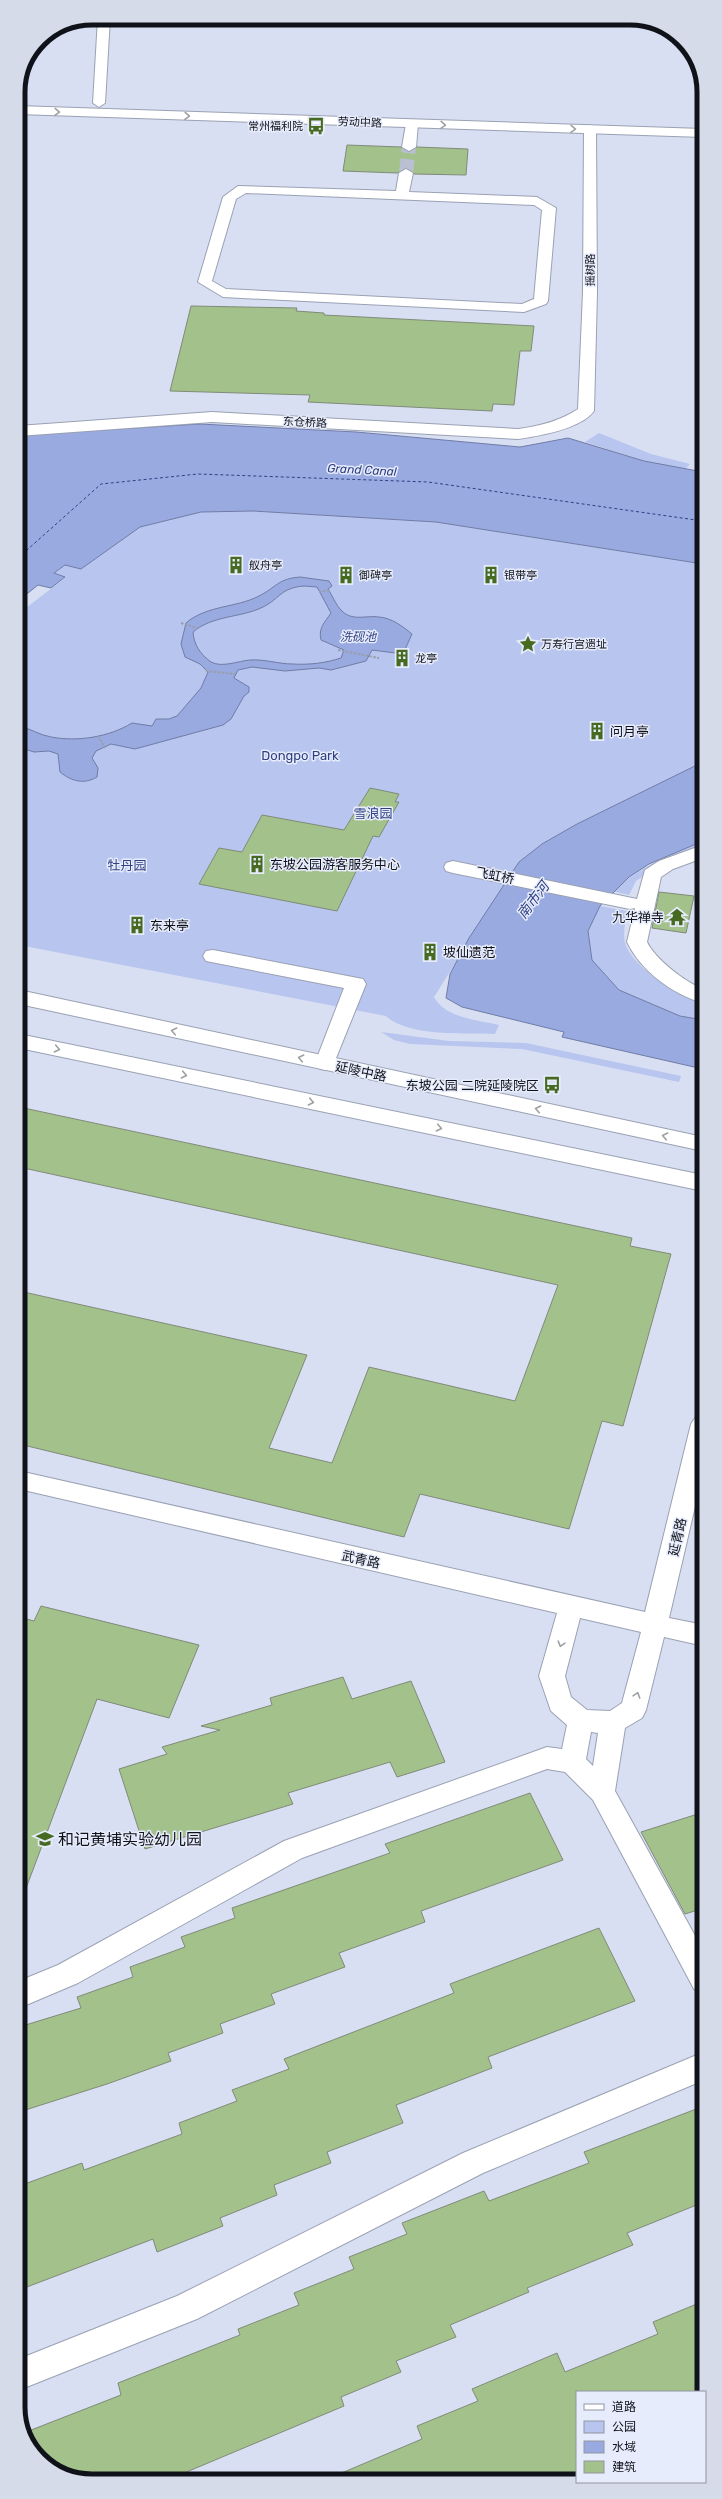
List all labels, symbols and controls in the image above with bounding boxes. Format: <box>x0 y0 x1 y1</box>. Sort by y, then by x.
one-way arrow <box>54 107 60 116</box>
one-way arrow <box>184 112 190 121</box>
street label: 劳动中路 <box>338 115 382 130</box>
bus stop icon: 常州福利院 <box>306 116 326 136</box>
place label: 常州福利院 <box>248 120 303 133</box>
one-way arrow <box>440 120 446 129</box>
one-way arrow <box>570 124 576 133</box>
street label: 摇树路 <box>584 254 597 287</box>
street label: 东仓桥路 <box>283 415 327 430</box>
water label: Grand Canal <box>327 461 398 479</box>
building icon: 舣舟亭 <box>226 555 246 575</box>
place label: 舣舟亭 <box>249 559 282 572</box>
building icon: 御碑亭 <box>336 565 356 585</box>
building icon: 银带亭 <box>481 565 501 585</box>
place label: 御碑亭 <box>358 569 392 582</box>
place label: 银带亭 <box>504 569 537 582</box>
water label: 洗砚池 <box>340 630 377 644</box>
place icon: 万寿行宫遗址 <box>518 634 538 654</box>
place label: 万寿行宫遗址 <box>541 638 607 651</box>
building icon: 龙亭 <box>392 648 412 668</box>
place label: 龙亭 <box>415 652 437 665</box>
building icon: 问月亭 <box>587 721 607 741</box>
place label: 问月亭 <box>610 724 649 739</box>
park label: Dongpo Park <box>261 748 339 764</box>
park label: 雪浪园 <box>353 806 393 821</box>
building icon: 东坡公园游客服务中心 <box>247 854 267 874</box>
place label: 东坡公园游客服务中心 <box>270 857 400 872</box>
park label: 牡丹园 <box>107 858 147 873</box>
street label: 飞虹桥 <box>474 864 515 887</box>
water label: 南市河 <box>514 876 555 922</box>
temple icon: 九华禅寺 <box>667 907 687 927</box>
place label: 九华禅寺 <box>612 910 664 925</box>
building icon: 东来亭 <box>127 915 147 935</box>
place label: 东来亭 <box>150 918 189 933</box>
building icon: 坡仙遗范 <box>420 942 440 962</box>
place label: 坡仙遗范 <box>443 945 495 960</box>
one-way arrow <box>171 1027 177 1035</box>
one-way arrow <box>54 1044 60 1052</box>
one-way arrow <box>298 1055 305 1063</box>
street label: 延陵中路 <box>334 1059 388 1084</box>
one-way arrow <box>181 1071 187 1079</box>
bus stop icon: 东坡公园 二院延陵院区 <box>542 1075 562 1095</box>
place label: 东坡公园 二院延陵院区 <box>406 1078 539 1093</box>
one-way arrow <box>308 1097 315 1105</box>
one-way arrow <box>535 1105 541 1113</box>
one-way arrow <box>435 1124 442 1132</box>
one-way arrow <box>662 1133 668 1141</box>
street label: 延青路 <box>666 1516 689 1558</box>
street label: 武青路 <box>340 1548 382 1571</box>
one-way arrow <box>557 1641 566 1648</box>
one-way arrow <box>632 1692 641 1699</box>
school or university icon: 和记黄埔实验幼儿园 <box>35 1829 55 1849</box>
place label: 和记黄埔实验幼儿园 <box>58 1830 202 1849</box>
legend <box>576 2391 706 2483</box>
text: 道路 <box>612 2400 636 2414</box>
text: 公园 <box>612 2420 636 2434</box>
text: 水域 <box>612 2440 636 2454</box>
text: 建筑 <box>612 2460 636 2474</box>

